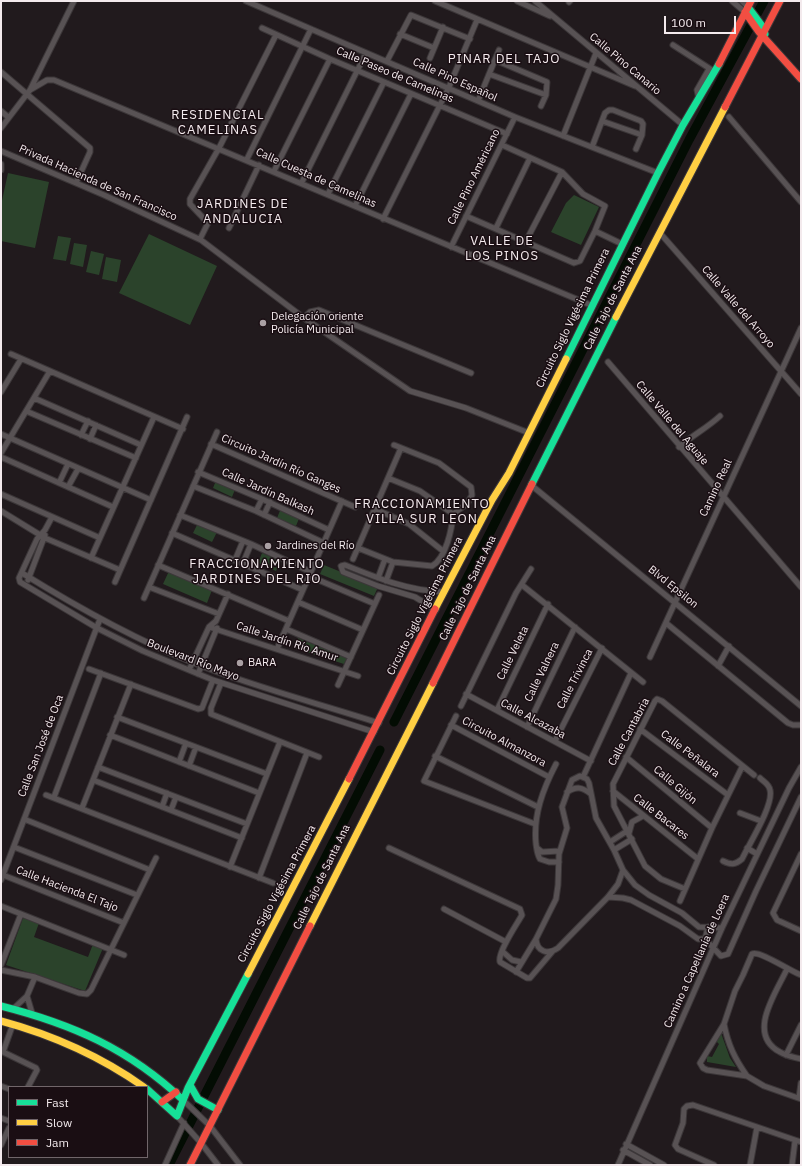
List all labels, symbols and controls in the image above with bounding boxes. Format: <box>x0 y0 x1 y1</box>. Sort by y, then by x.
scale bar <box>666 8 738 34</box>
text: 100 m <box>671 15 706 30</box>
street label: Calle Pino Canario <box>586 30 664 98</box>
street label: Calle Paseo de Camelinas <box>334 44 456 106</box>
district label: PINAR DEL TAJO <box>448 51 560 67</box>
street label: Calle Pino Español <box>411 55 499 105</box>
district label: RESIDENCIAL CAMELINAS <box>171 107 265 138</box>
street label: Calle Pino Américano <box>445 127 503 227</box>
street label: Privada Hacienda de San Francisco <box>17 142 179 224</box>
street label: Calle Cuesta de Camelinas <box>254 145 378 211</box>
district label: JARDINES DE ANDALUCIA <box>197 196 289 227</box>
district label: VALLE DE LOS PINOS <box>465 233 539 264</box>
street label: Calle Tajo de Santa Ana <box>581 244 645 352</box>
street label: Circuito Siglo Vigésima Primera <box>533 246 613 390</box>
street label: Calle Valle del Arroyo <box>699 263 777 351</box>
place label: Delegación oriente Policía Municipal <box>271 310 363 336</box>
marker: Delegación oriente Policía Municipal <box>258 318 268 328</box>
street label: Calle Valle del Aguaje <box>633 378 711 468</box>
street label: Circuito Jardín Río Ganges <box>219 432 343 496</box>
street label: Camino Real <box>697 457 735 519</box>
street label: Calle Jardín Balkash <box>220 466 316 518</box>
district label: FRACCIONAMIENTO VILLA SUR LEON <box>354 496 490 527</box>
street label: Calle Tajo de Santa Ana <box>437 533 499 643</box>
street label: Circuito Siglo Vigésima Primera <box>384 535 466 677</box>
place label: Jardines del Río <box>276 539 355 553</box>
marker: Jardines del Río <box>263 541 273 551</box>
district label: FRACCIONAMIENTO JARDINES DEL RIO <box>189 556 325 587</box>
street label: Blvd Epsilon <box>645 563 701 611</box>
street label: Calle Jardín Río Amur <box>234 619 340 665</box>
street label: Calle Veleta <box>494 624 532 682</box>
street label: Boulevard Río Mayo <box>145 636 241 684</box>
street label: Calle Valnera <box>522 640 562 704</box>
street label: Calle Trivinca <box>554 647 596 711</box>
place label: BARA <box>248 656 276 670</box>
marker: BARA <box>235 658 245 668</box>
street label: Calle San José de Oca <box>15 693 67 799</box>
street label: Calle Alcazaba <box>498 696 568 742</box>
street label: Calle Cantabria <box>606 696 652 768</box>
street label: Circuito Almanzora <box>460 714 548 770</box>
street label: Calle Peñalara <box>658 727 722 781</box>
street label: Calle Gijón <box>651 763 699 807</box>
street label: Calle Bacares <box>630 791 692 843</box>
street label: Calle Tajo de Santa Ana <box>291 822 353 932</box>
street label: Circuito Siglo Vigésima Primera <box>235 823 319 965</box>
street label: Calle Hacienda El Tajo <box>14 863 120 915</box>
street label: Camino a Capellanía de Loera <box>661 892 733 1030</box>
legend <box>8 1086 148 1158</box>
text: Fast <box>46 1095 69 1110</box>
text: Slow <box>46 1115 72 1130</box>
text: Jam <box>46 1135 69 1150</box>

